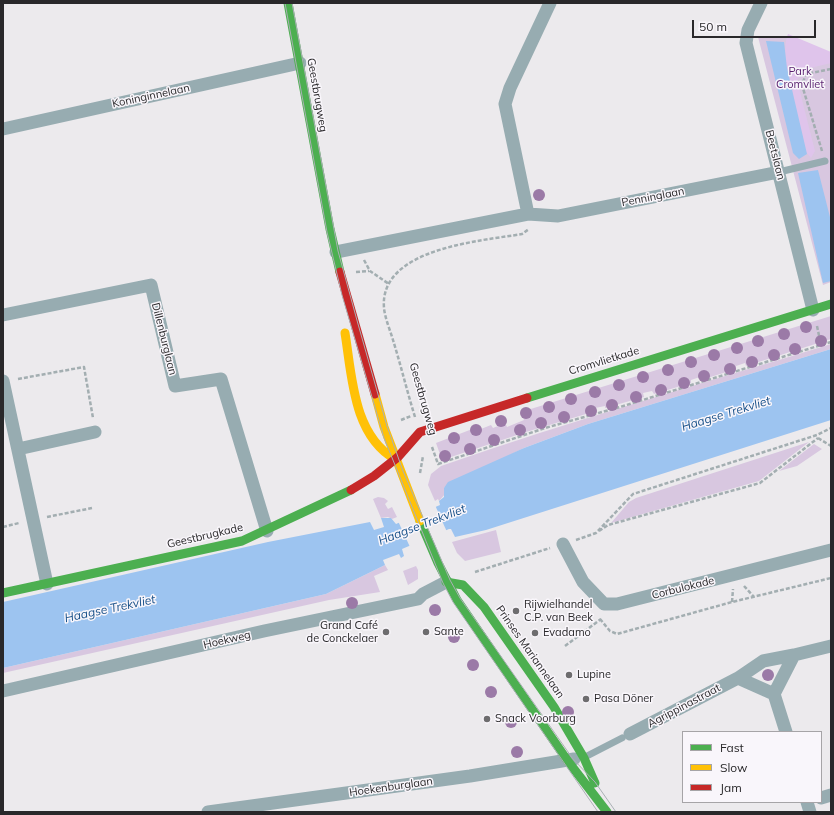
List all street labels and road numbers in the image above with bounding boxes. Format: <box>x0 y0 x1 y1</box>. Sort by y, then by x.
street label: Geestbrugweg <box>304 57 330 133</box>
street label: Koninginnelaan <box>111 81 191 111</box>
street label: Beetslaan <box>762 129 788 181</box>
street label: Penninglaan <box>620 184 686 210</box>
street label: Dillenburglaan <box>149 301 179 377</box>
street label: Cromvlietkade <box>567 344 641 378</box>
street label: Geestbrugweg <box>406 361 440 437</box>
street label: Geestbrugkade <box>166 521 244 551</box>
street label: Corbulokade <box>650 574 716 602</box>
street label: Prinses Mariannelaan <box>493 603 567 701</box>
street label: Hoekweg <box>202 628 252 652</box>
street label: Agrippinastraat <box>645 681 723 731</box>
street label: Hoekenburglaan <box>348 775 434 799</box>

